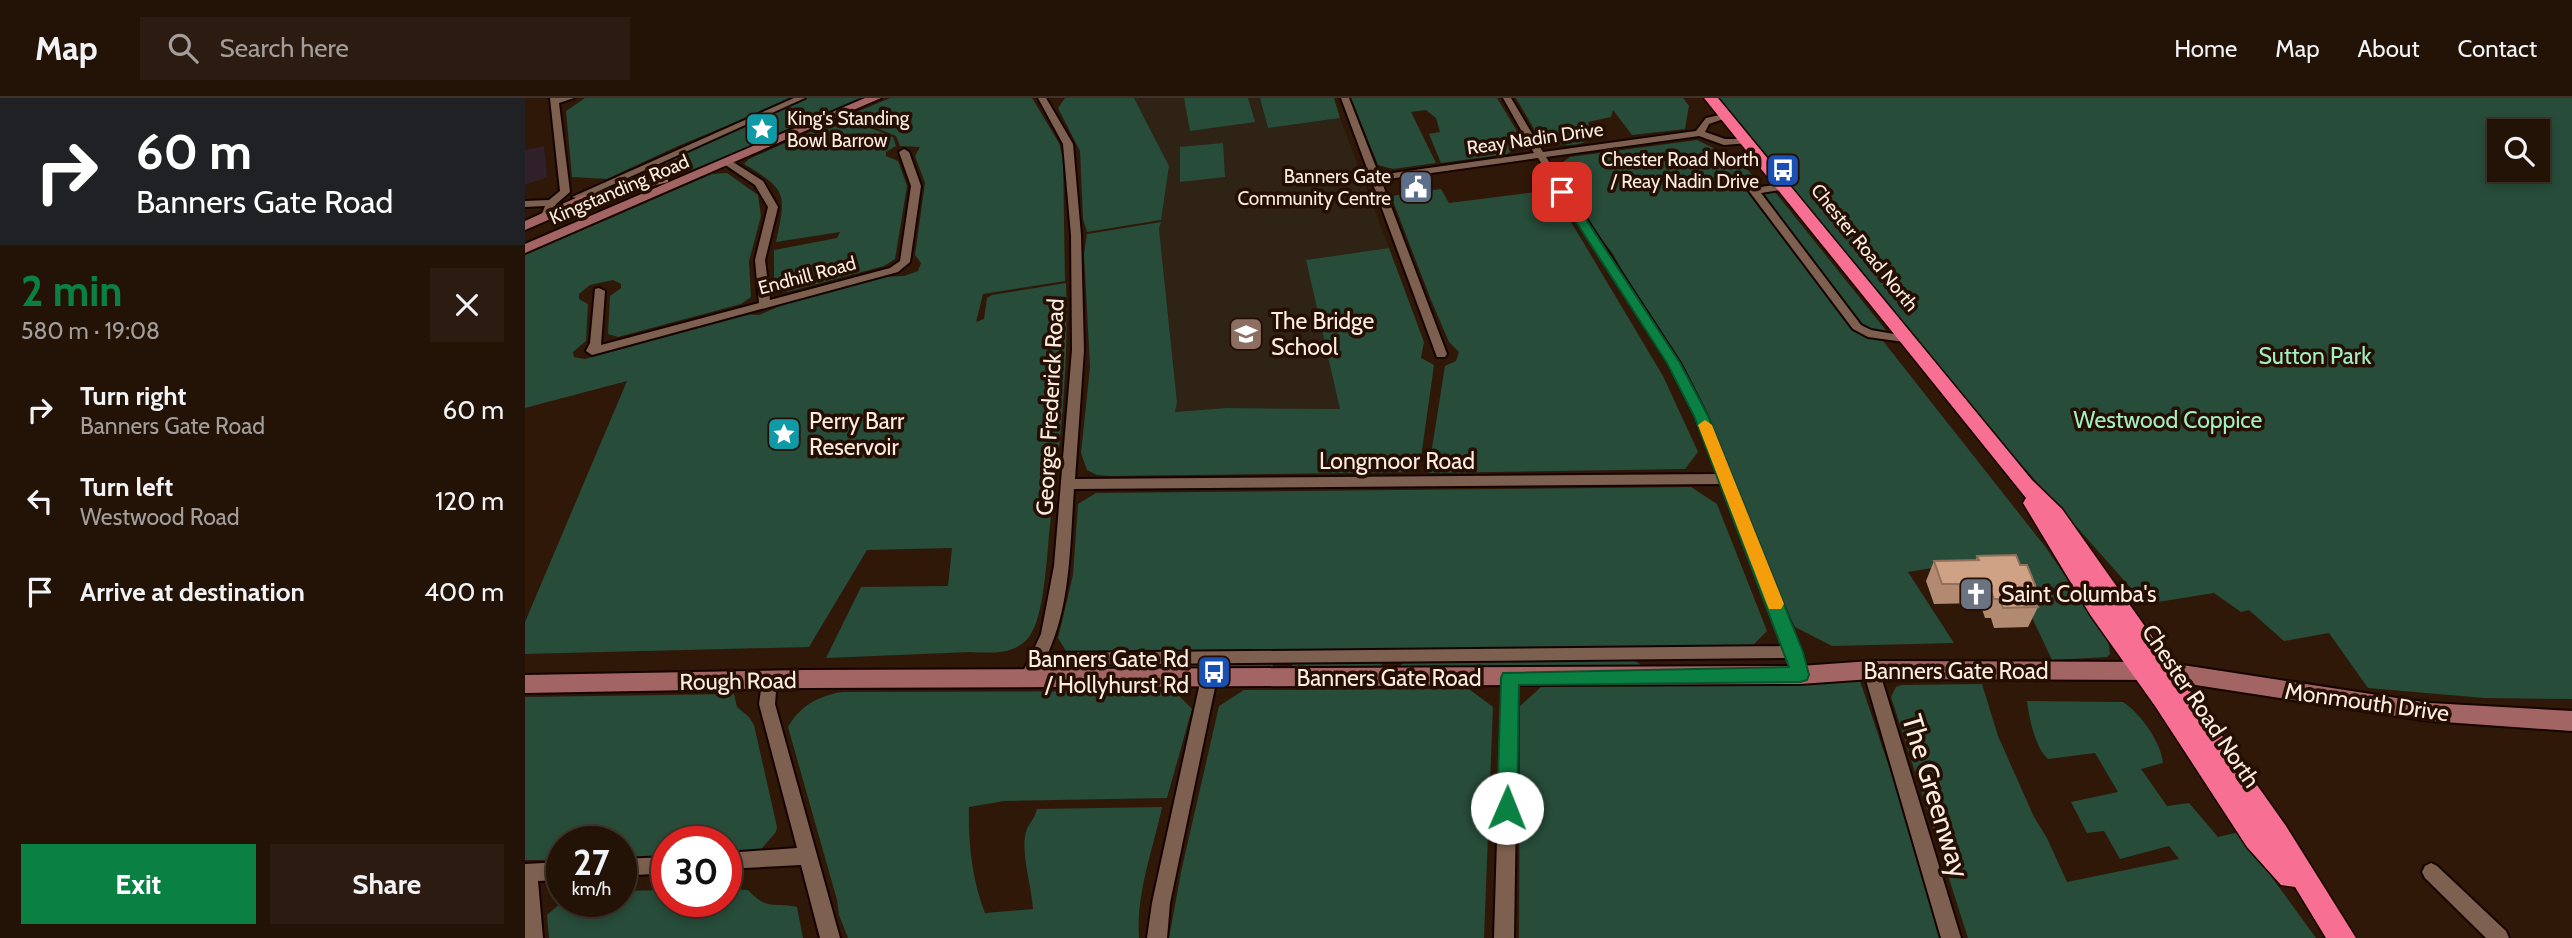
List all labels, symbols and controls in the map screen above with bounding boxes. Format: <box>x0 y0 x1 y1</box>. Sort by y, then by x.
search box <box>140 17 630 80</box>
text: Map <box>35 28 98 68</box>
icon: search <box>164 29 202 67</box>
text: Search here <box>220 32 349 64</box>
text: Home <box>2174 34 2237 63</box>
text: Map <box>2275 34 2320 63</box>
text: About <box>2358 34 2420 63</box>
text: Contact <box>2458 34 2537 63</box>
place label: King's Standing Bowl Barrow <box>787 107 910 152</box>
place icon: King's Standing Bowl Barrow <box>743 110 781 148</box>
street label: Reay Nadin Drive <box>1465 117 1605 159</box>
map controls <box>2487 119 2550 182</box>
button: search <box>2487 119 2550 182</box>
text: 60 m <box>136 122 252 181</box>
icon: right <box>21 126 112 217</box>
place label: Chester Road North / Reay Nadin Drive <box>1601 148 1759 193</box>
street label: Kingstanding Road <box>546 150 692 229</box>
bus stop icon: Chester Road North / Reay Nadin Drive <box>1764 151 1802 189</box>
pin <box>1532 162 1592 222</box>
place label: Banners Gate Community Centre <box>1237 165 1391 210</box>
public building icon: Banners Gate Community Centre <box>1397 168 1435 206</box>
icon: arrive <box>1543 173 1581 211</box>
street label: Chester Road North <box>1806 179 1923 316</box>
text: Banners Gate Road <box>136 182 393 221</box>
street label: Endhill Road <box>756 251 859 300</box>
text: 2 min <box>21 265 122 317</box>
button: close <box>430 268 504 342</box>
street label: George Frederick Road <box>1030 298 1070 516</box>
place label: The Bridge School <box>1271 307 1374 361</box>
school or university icon: The Bridge School <box>1227 315 1265 353</box>
text: 580 m · 19:08 <box>21 317 160 345</box>
park label: Sutton Park <box>2259 342 2372 370</box>
text: Turn right <box>80 380 186 412</box>
icon: right <box>21 391 59 429</box>
text: 60 m <box>442 394 504 426</box>
park label: Westwood Coppice <box>2074 406 2263 434</box>
place label: Perry Barr Reservoir <box>809 407 905 461</box>
text: Banners Gate Road <box>80 412 265 440</box>
place icon: Perry Barr Reservoir <box>765 415 803 453</box>
street label: Longmoor Road <box>1319 447 1475 475</box>
text: Turn left <box>80 471 173 503</box>
icon: left <box>21 482 59 520</box>
text: 120 m <box>435 485 504 517</box>
text: Westwood Road <box>80 503 240 531</box>
icon: arrive <box>21 573 59 611</box>
church icon: Saint Columba's <box>1957 575 1995 613</box>
text: Arrive at destination <box>80 576 305 608</box>
text: 400 m <box>424 576 504 608</box>
place label: Saint Columba's <box>2001 580 2157 608</box>
street label: Chester Road North <box>2136 619 2266 793</box>
place label: Banners Gate Rd / Hollyhurst Rd <box>1028 645 1189 699</box>
bus stop icon: Banners Gate Rd / Hollyhurst Rd <box>1195 653 1233 691</box>
street label: Banners Gate Road <box>1864 657 2049 685</box>
street label: Banners Gate Road <box>1297 664 1482 692</box>
street label: Rough Road <box>679 666 797 696</box>
street label: Monmouth Drive <box>2283 677 2451 727</box>
street label: The Greenway <box>1895 710 1977 882</box>
position arrow <box>1470 771 1544 845</box>
speed limit sign: 30 <box>651 826 742 917</box>
text: 27 <box>573 841 610 884</box>
button: Exit <box>21 844 256 924</box>
button: Share <box>270 844 504 924</box>
text: km/h <box>572 878 611 900</box>

